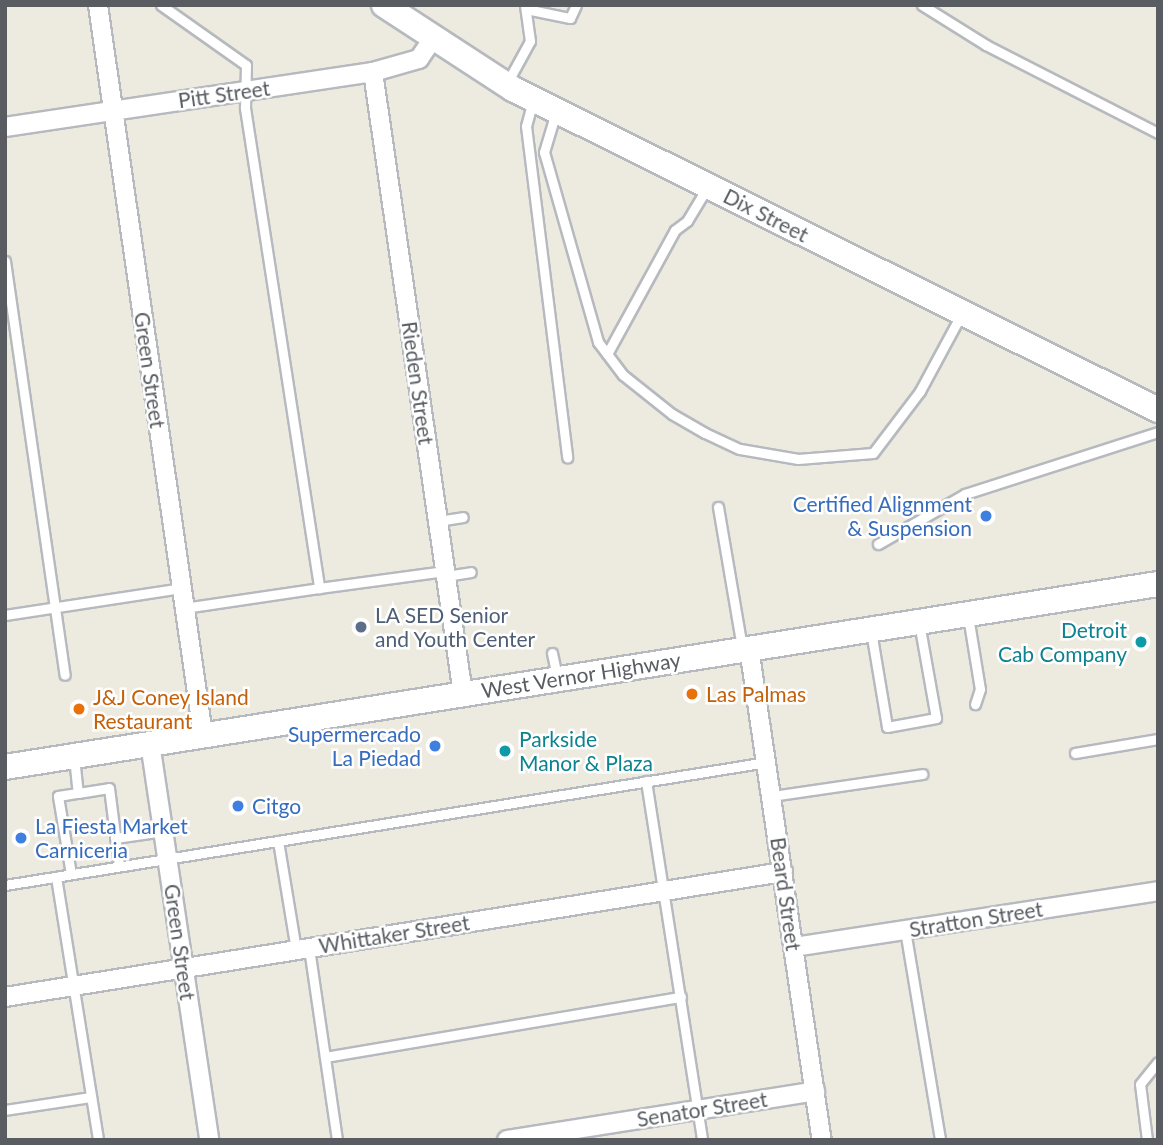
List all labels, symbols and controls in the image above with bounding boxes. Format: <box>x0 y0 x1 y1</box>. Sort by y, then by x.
street label: Pitt Street <box>176 75 272 113</box>
street label: Dix Street <box>719 183 813 247</box>
street label: Green Street <box>129 310 171 430</box>
street label: Rieden Street <box>397 320 439 446</box>
place label: Certified Alignment & Suspension <box>792 491 972 541</box>
marker: Certified Alignment & Suspension <box>978 508 994 524</box>
place label: LA SED Senior and Youth Center <box>375 602 536 652</box>
place label: Detroit Cab Company <box>998 617 1127 667</box>
marker: LA SED Senior and Youth Center <box>353 619 369 635</box>
marker: Detroit Cab Company <box>1133 634 1149 650</box>
street label: West Vernor Highway <box>479 647 683 703</box>
place label: Las Palmas <box>706 681 806 707</box>
place label: J&J Coney Island Restaurant <box>93 684 249 734</box>
marker: Las Palmas <box>684 686 700 702</box>
marker: J&J Coney Island Restaurant <box>71 701 87 717</box>
place label: Supermercado La Piedad <box>288 721 421 771</box>
place label: Parkside Manor & Plaza <box>519 726 653 776</box>
marker: Supermercado La Piedad <box>427 738 443 754</box>
marker: Parkside Manor & Plaza <box>497 743 513 759</box>
place label: Citgo <box>252 793 301 819</box>
marker: Citgo <box>230 798 246 814</box>
place label: La Fiesta Market Carniceria <box>35 813 188 863</box>
marker: La Fiesta Market Carniceria <box>13 830 29 846</box>
street label: Beard Street <box>766 836 806 952</box>
street label: Green Street <box>159 882 201 1002</box>
street label: Stratton Street <box>907 896 1045 942</box>
street label: Whittaker Street <box>317 910 471 958</box>
street label: Senator Street <box>635 1086 769 1132</box>

